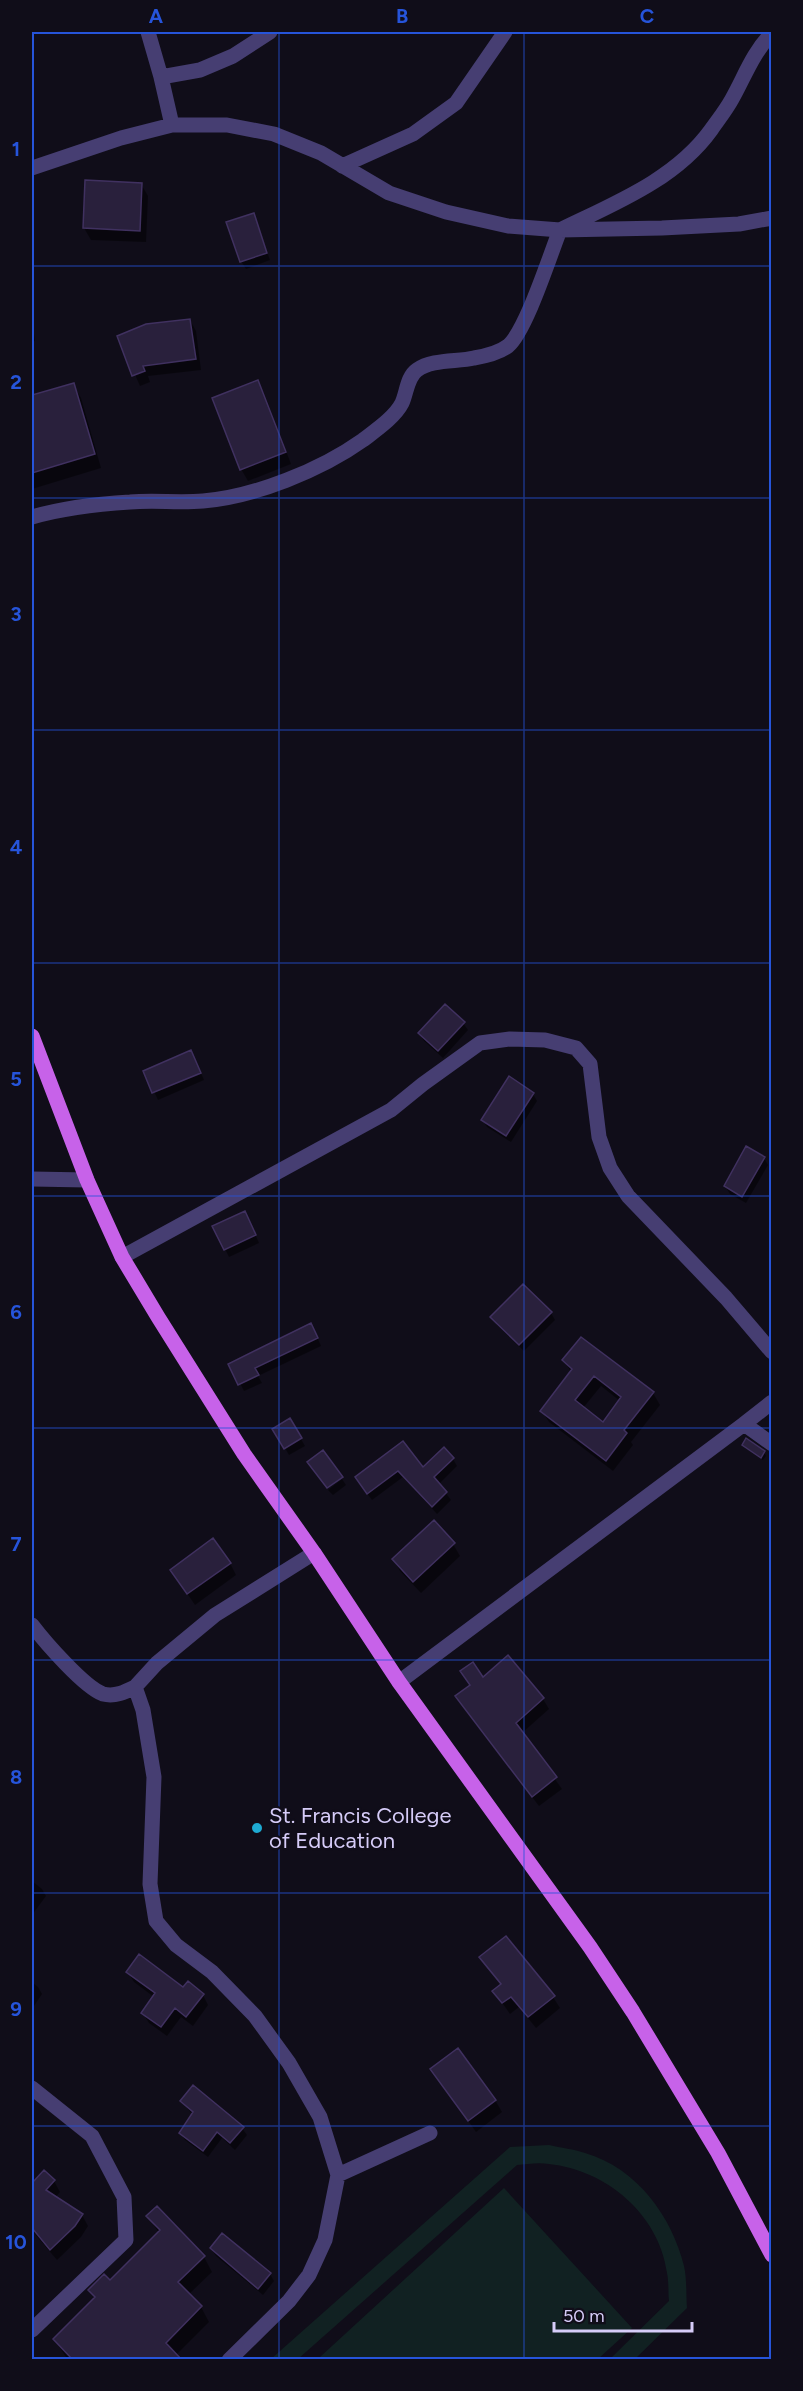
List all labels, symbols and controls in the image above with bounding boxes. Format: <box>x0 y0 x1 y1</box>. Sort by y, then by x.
text: A <box>149 4 164 28</box>
text: B <box>396 4 408 28</box>
text: C <box>640 4 654 28</box>
text: 1 <box>12 137 20 161</box>
text: 2 <box>10 370 22 394</box>
text: 3 <box>10 602 22 626</box>
text: 4 <box>10 835 23 859</box>
text: 5 <box>10 1067 22 1091</box>
text: 6 <box>10 1300 22 1324</box>
text: 7 <box>10 1532 22 1556</box>
text: 8 <box>10 1765 22 1789</box>
place label: St. Francis College of Education <box>269 1802 451 1854</box>
marker: St. Francis College of Education <box>250 1821 264 1835</box>
text: 9 <box>10 1997 22 2021</box>
text: 10 <box>5 2230 27 2254</box>
scale bar <box>554 2295 692 2333</box>
text: 50 m <box>563 2305 605 2327</box>

